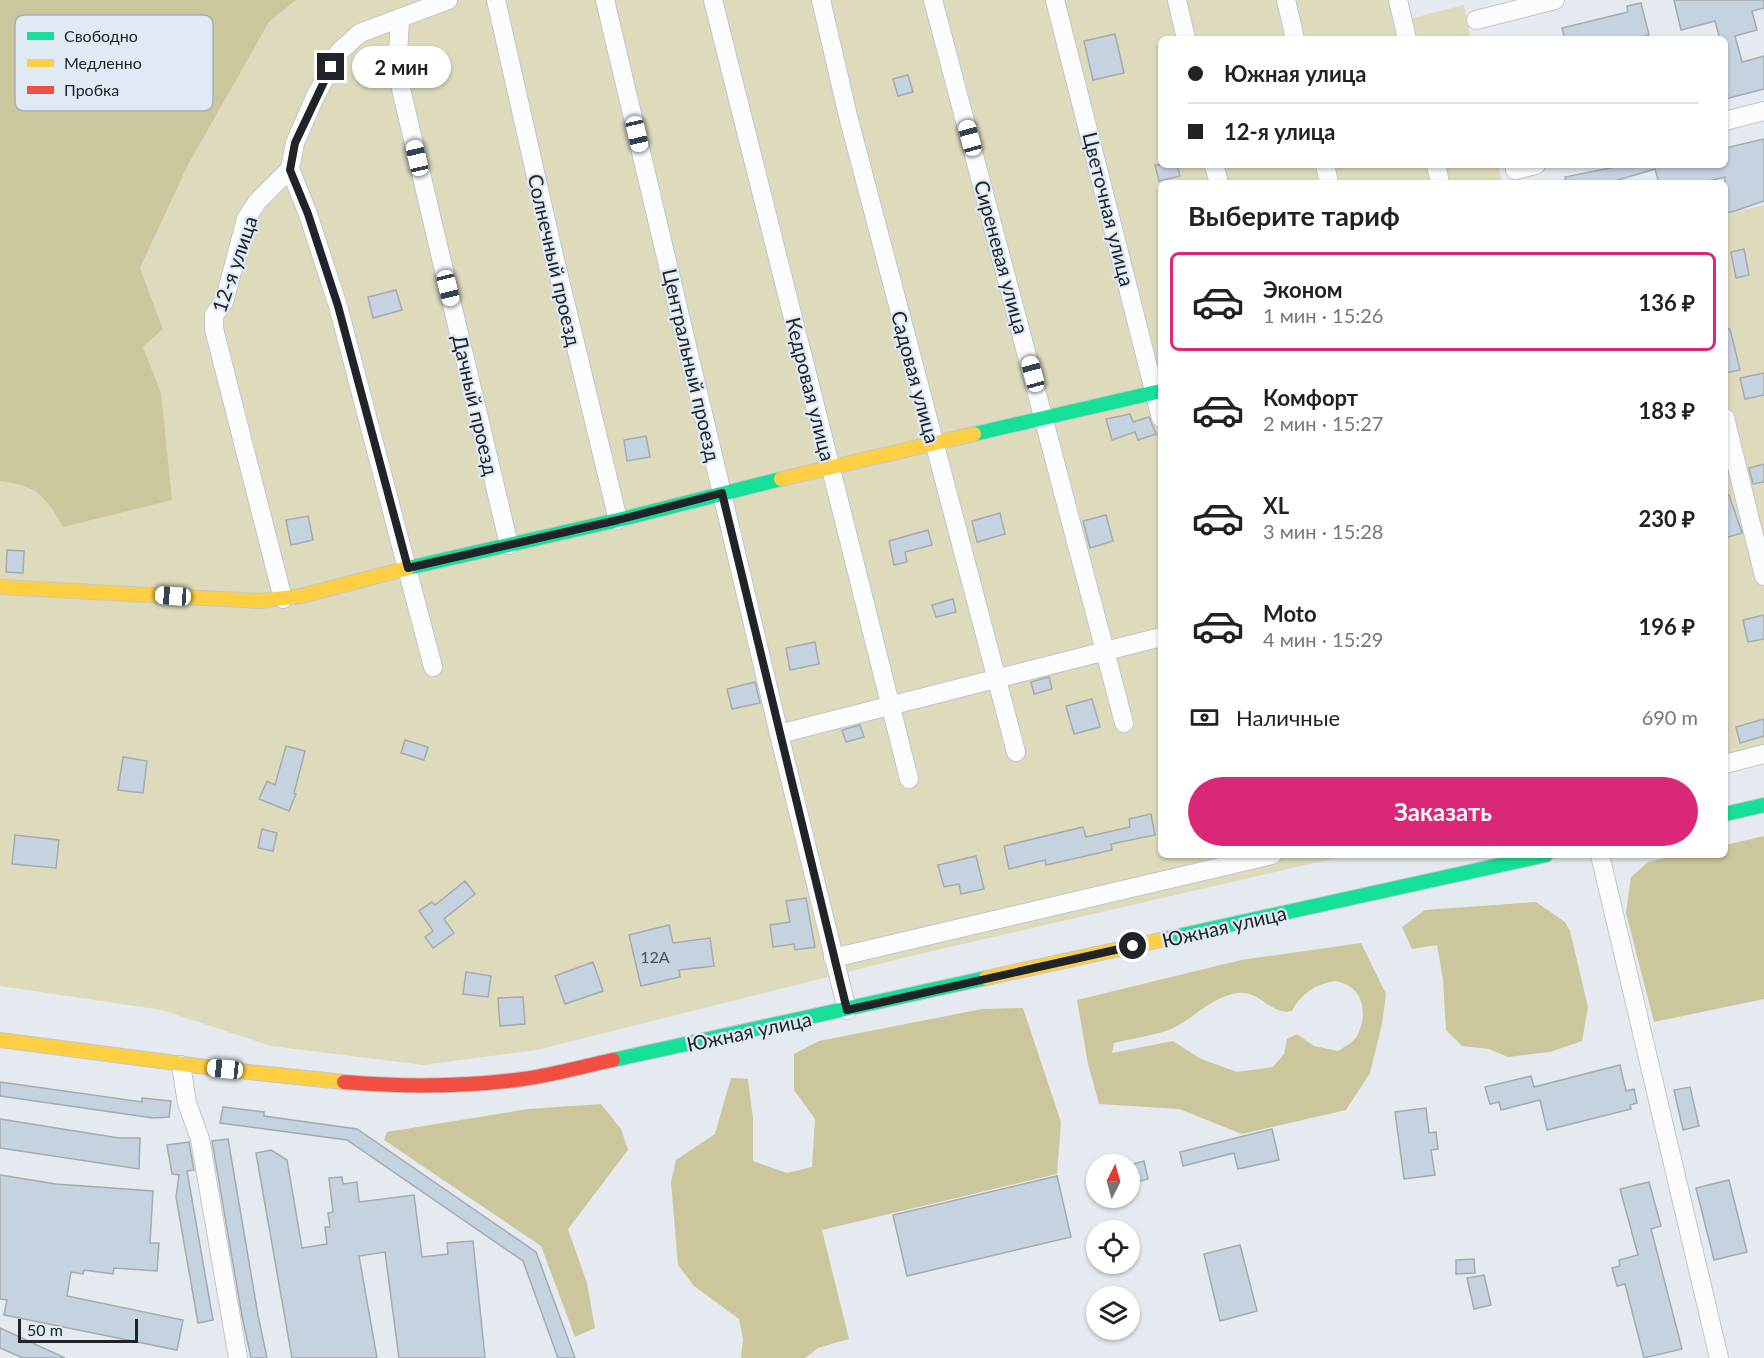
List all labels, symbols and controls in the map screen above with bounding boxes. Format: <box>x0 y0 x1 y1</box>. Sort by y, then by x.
legend <box>15 15 213 111</box>
text: Свободно <box>64 26 138 45</box>
callout: 2 мин <box>352 46 451 88</box>
text: Медленно <box>64 53 142 72</box>
route end <box>317 53 344 80</box>
text: 2 мин <box>375 55 428 79</box>
text: Южная улица <box>1224 60 1367 87</box>
text: Пробка <box>64 80 119 99</box>
car <box>624 114 650 154</box>
car <box>957 118 983 158</box>
text: 12-я улица <box>1224 118 1336 145</box>
street label: Цветочная улица <box>1078 129 1140 289</box>
car <box>404 138 430 178</box>
street label: Солнечный проезд <box>524 172 586 348</box>
street label: Сиреневая улица <box>970 178 1034 336</box>
text: Выберите тариф <box>1188 199 1400 232</box>
street label: 12-я улица <box>206 213 262 315</box>
street label: Центральный проезд <box>658 266 726 464</box>
car <box>435 268 461 308</box>
icon: car <box>1191 275 1245 329</box>
text: Эконом <box>1263 276 1343 303</box>
text: 136 ₽ <box>1639 289 1695 316</box>
text: 1 мин · 15:26 <box>1263 303 1383 327</box>
street label: Садовая улица <box>887 308 945 446</box>
street label: Кедровая улица <box>782 315 840 463</box>
street label: Дачный проезд <box>448 332 504 478</box>
car <box>1020 354 1046 394</box>
icon: car <box>1191 383 1245 437</box>
text: Комфорт <box>1263 384 1358 411</box>
text: 183 ₽ <box>1639 397 1695 424</box>
text: 2 мин · 15:27 <box>1263 411 1383 435</box>
icon: car <box>1191 491 1245 545</box>
text: XL <box>1263 492 1289 519</box>
text: 230 ₽ <box>1639 505 1695 532</box>
text: 3 мин · 15:28 <box>1263 519 1383 543</box>
car <box>154 586 192 606</box>
icon: car <box>1191 599 1245 653</box>
text: Moto <box>1263 600 1317 627</box>
text: 196 ₽ <box>1639 613 1695 640</box>
text: 4 мин · 15:29 <box>1263 627 1383 651</box>
icon: cash <box>1188 701 1221 734</box>
text: Наличные <box>1236 704 1340 731</box>
text: 690 m <box>1642 705 1698 729</box>
button: Заказать <box>1188 777 1698 846</box>
street label: Южная улица <box>1159 900 1289 952</box>
route start <box>1119 932 1146 959</box>
house number: 12А <box>640 947 670 966</box>
street label: Южная улица <box>684 1006 814 1056</box>
car <box>206 1058 244 1080</box>
north arrow <box>1086 1154 1140 1208</box>
map controls <box>1086 1154 1140 1340</box>
button: locate <box>1086 1220 1140 1274</box>
button: layers <box>1086 1286 1140 1340</box>
scale bar <box>18 1316 138 1344</box>
text: 50 m <box>27 1320 63 1339</box>

